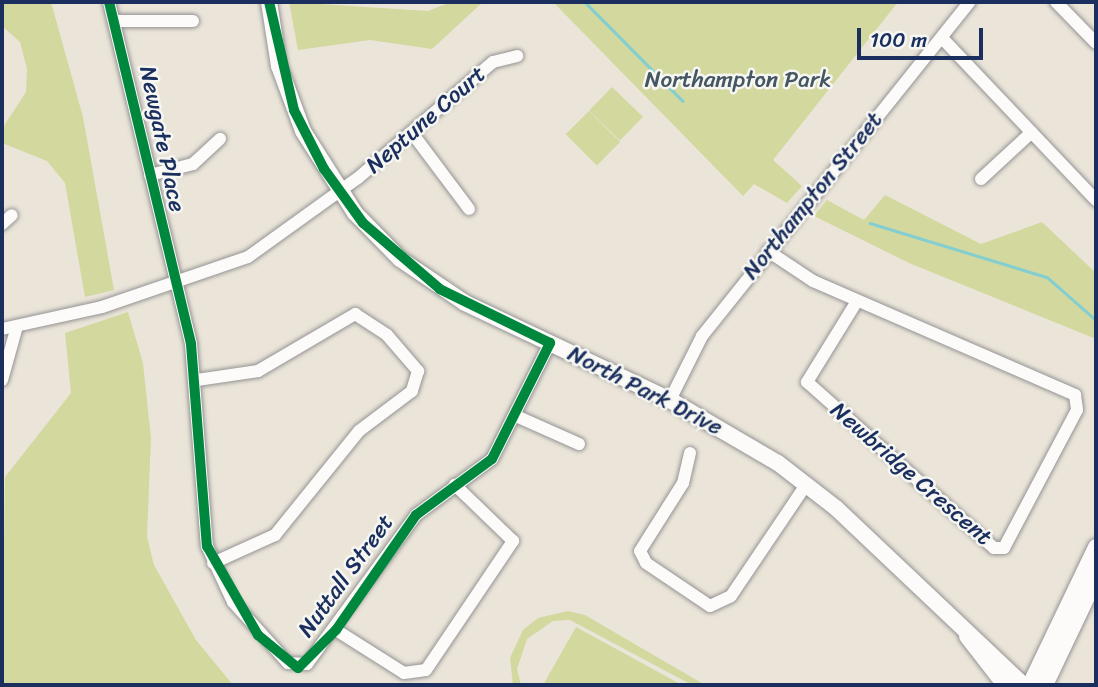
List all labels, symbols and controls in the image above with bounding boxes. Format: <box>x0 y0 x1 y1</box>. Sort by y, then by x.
scale bar <box>860 14 986 58</box>
text: 100 m <box>870 21 927 59</box>
street label: Neptune Court <box>360 60 492 180</box>
street label: Newgate Place <box>133 63 191 215</box>
park label: Northampton Park <box>645 66 831 94</box>
street label: Northampton Street <box>737 107 889 285</box>
street label: North Park Drive <box>563 340 727 442</box>
street label: Newbridge Crescent <box>825 397 997 551</box>
street label: Nuttall Street <box>292 509 400 643</box>

